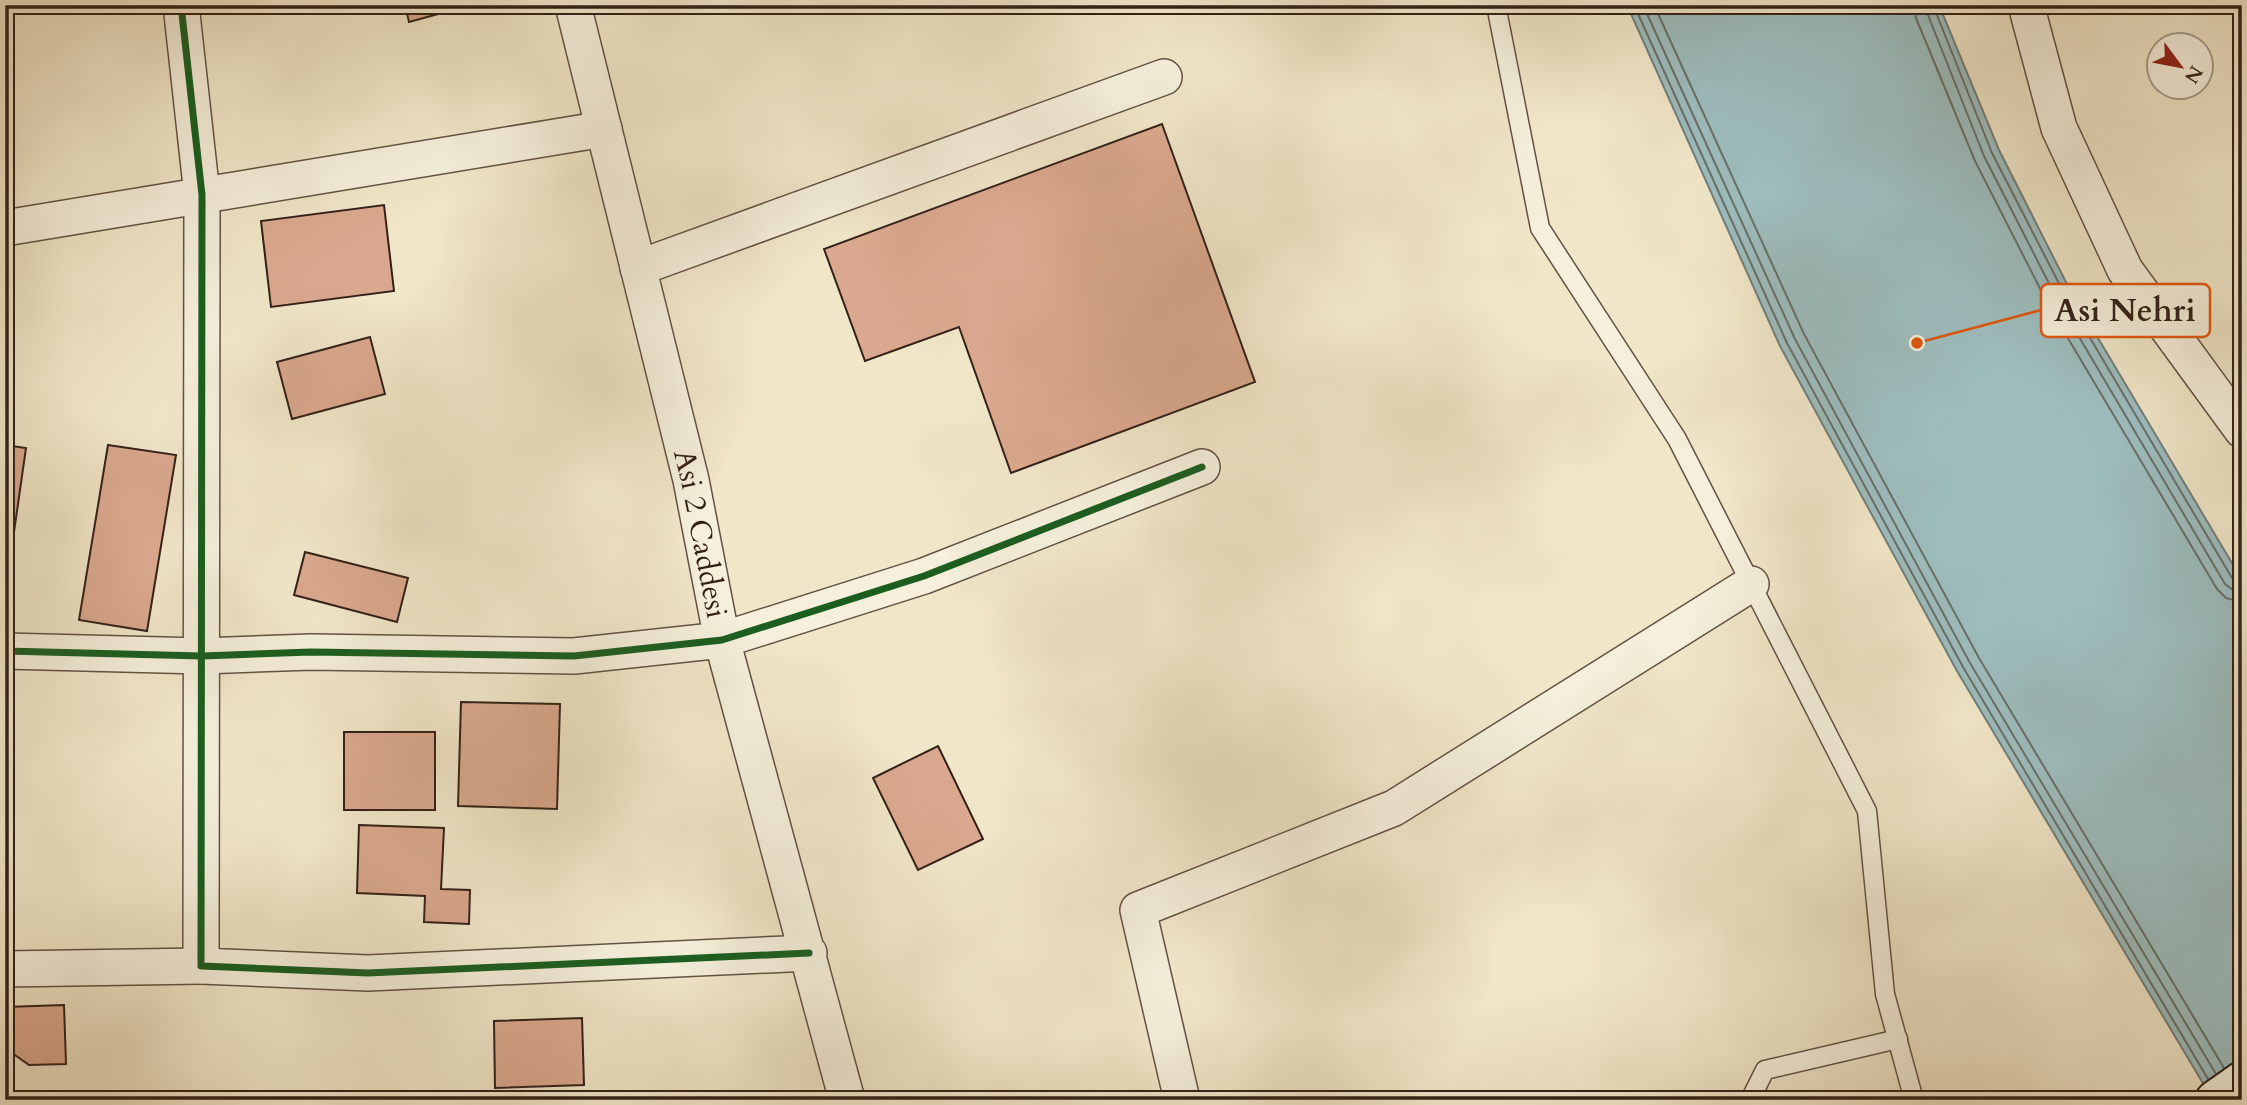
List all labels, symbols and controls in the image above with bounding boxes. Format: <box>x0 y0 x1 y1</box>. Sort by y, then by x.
north arrow <box>2146 32 2216 102</box>
text: N <box>2178 61 2209 89</box>
callout: Asi Nehri <box>2041 284 2210 337</box>
text: Asi Nehri <box>2054 289 2196 333</box>
street label: Asi 2 Caddesi <box>663 445 737 622</box>

